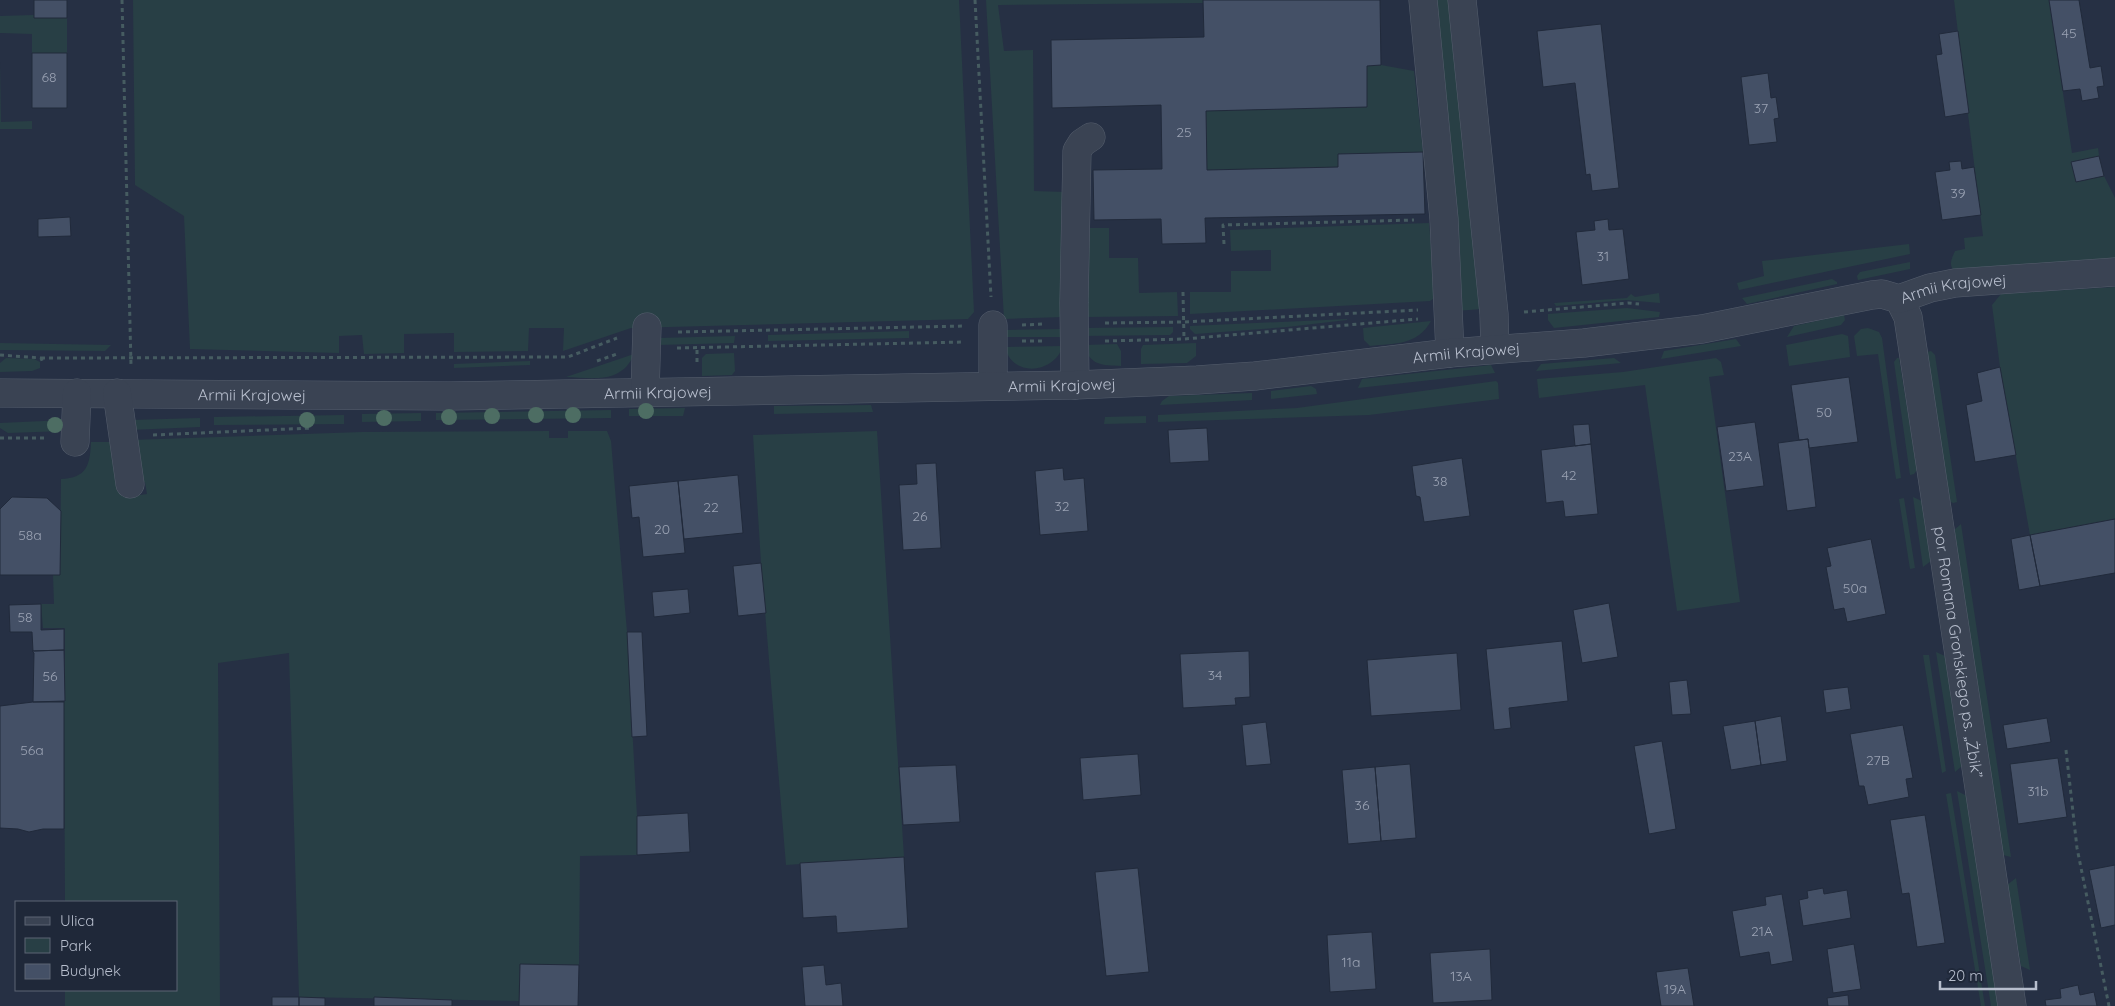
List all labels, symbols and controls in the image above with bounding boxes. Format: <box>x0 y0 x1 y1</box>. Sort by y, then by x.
house number: 45 <box>2061 24 2077 42</box>
house number: 68 <box>41 68 57 86</box>
house number: 37 <box>1754 99 1768 117</box>
house number: 25 <box>1176 123 1192 141</box>
house number: 39 <box>1950 184 1966 202</box>
house number: 31 <box>1597 247 1609 265</box>
street label: Armii Krajowej <box>1897 269 2007 308</box>
street label: Armii Krajowej <box>1411 338 1521 367</box>
street label: Armii Krajowej <box>1008 373 1116 396</box>
street label: Armii Krajowej <box>604 381 712 403</box>
street label: Armii Krajowej <box>198 384 306 405</box>
house number: 50 <box>1816 403 1832 421</box>
house number: 23A <box>1728 447 1752 465</box>
house number: 42 <box>1561 466 1577 484</box>
house number: 38 <box>1433 472 1447 490</box>
house number: 32 <box>1054 497 1070 515</box>
house number: 22 <box>703 498 719 516</box>
house number: 26 <box>912 507 928 525</box>
house number: 20 <box>654 520 670 538</box>
street label: por. Romana Grońskiego ps. „Żbik” <box>1930 525 1987 779</box>
house number: 58a <box>18 526 42 544</box>
house number: 50a <box>1843 579 1867 597</box>
house number: 58 <box>17 608 33 626</box>
house number: 34 <box>1208 666 1222 684</box>
house number: 56 <box>42 667 58 685</box>
house number: 56a <box>20 741 44 759</box>
house number: 27B <box>1866 751 1890 769</box>
house number: 31b <box>2028 782 2049 800</box>
house number: 36 <box>1355 796 1370 814</box>
legend <box>15 901 178 991</box>
text: Ulica <box>60 911 94 930</box>
house number: 21A <box>1751 922 1773 940</box>
text: Park <box>60 936 92 955</box>
house number: 11a <box>1342 953 1360 971</box>
scale bar <box>1940 958 2036 990</box>
text: Budynek <box>60 961 121 980</box>
text: 20 m <box>1948 966 1983 985</box>
house number: 13A <box>1450 967 1472 985</box>
house number: 19A <box>1664 980 1686 998</box>

